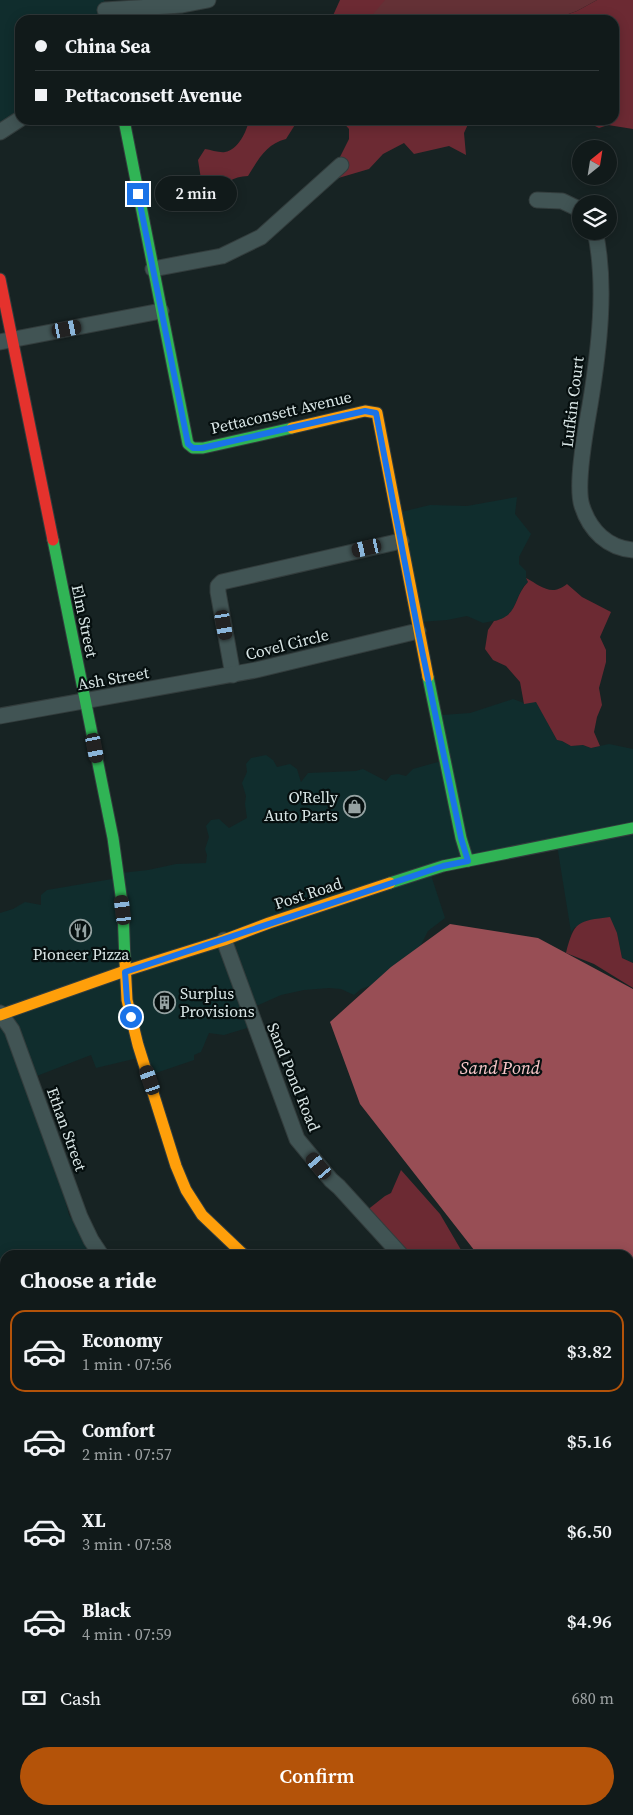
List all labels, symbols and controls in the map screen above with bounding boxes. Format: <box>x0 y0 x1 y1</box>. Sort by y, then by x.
text: China Sea <box>65 33 150 59</box>
text: Pettaconsett Avenue <box>65 82 242 108</box>
north arrow <box>572 140 618 185</box>
map controls <box>572 140 617 240</box>
callout: 2 min <box>156 176 238 212</box>
text: 2 min <box>175 182 217 204</box>
route end <box>127 183 149 205</box>
button: layers <box>572 195 617 240</box>
car <box>50 319 83 339</box>
street label: Lufkin Court <box>556 355 589 449</box>
street label: Pettaconsett Avenue <box>208 385 354 439</box>
car <box>350 537 383 559</box>
street label: Elm Street <box>67 583 104 660</box>
car <box>214 609 233 641</box>
street label: Covel Circle <box>243 623 331 665</box>
street label: Ash Street <box>76 661 151 695</box>
car <box>84 732 105 764</box>
place label: O'Relly Auto Parts <box>264 786 339 826</box>
shop icon: O'Relly Auto Parts <box>342 794 366 818</box>
street label: Post Road <box>271 872 345 914</box>
car <box>113 894 132 926</box>
restaurant icon: Pioneer Pizza <box>69 918 93 942</box>
place label: Pioneer Pizza <box>33 943 130 965</box>
place label: Surplus Provisions <box>180 982 255 1022</box>
building icon: Surplus Provisions <box>152 990 176 1014</box>
route start <box>120 1006 142 1028</box>
street label: Sand Pond Road <box>262 1019 326 1135</box>
water label: Sand Pond <box>460 1055 541 1080</box>
car <box>138 1063 161 1097</box>
street label: Ethan Street <box>42 1084 93 1175</box>
car <box>303 1150 334 1182</box>
text: Choose a ride <box>20 1265 157 1295</box>
text: Economy <box>82 1327 163 1353</box>
icon: car <box>22 1329 67 1374</box>
text: $3.82 <box>567 1338 612 1364</box>
text: 1 min · 07:56 <box>82 1353 172 1375</box>
text: Comfort <box>82 1417 155 1443</box>
icon: car <box>22 1419 67 1464</box>
text: $5.16 <box>567 1428 612 1454</box>
text: 2 min · 07:57 <box>82 1443 172 1465</box>
text: XL <box>82 1507 105 1533</box>
icon: car <box>22 1509 67 1554</box>
text: $6.50 <box>567 1518 612 1544</box>
text: 3 min · 07:58 <box>82 1533 172 1555</box>
text: Black <box>82 1597 131 1623</box>
icon: car <box>22 1599 67 1644</box>
text: $4.96 <box>567 1608 612 1634</box>
text: 4 min · 07:59 <box>82 1623 172 1645</box>
icon: cash <box>20 1684 48 1712</box>
text: Cash <box>60 1685 101 1711</box>
text: 680 m <box>572 1687 614 1709</box>
button: Confirm <box>20 1747 614 1805</box>

